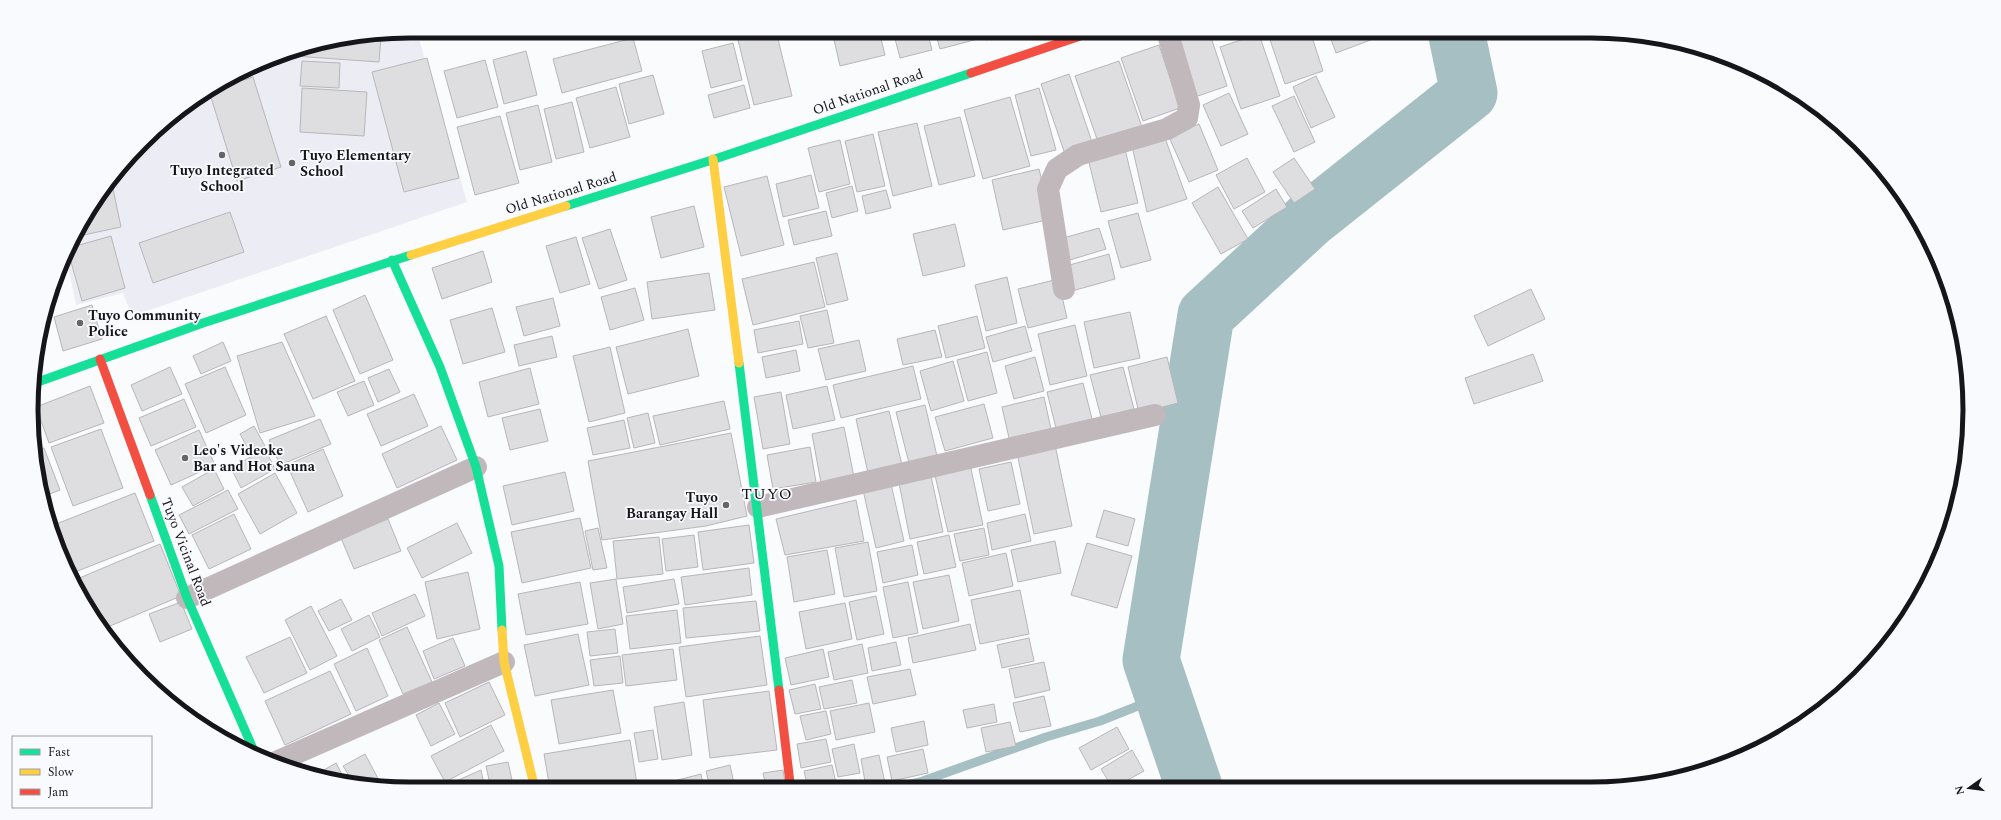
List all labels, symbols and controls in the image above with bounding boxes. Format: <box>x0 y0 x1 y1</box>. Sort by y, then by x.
street label: Old National Road <box>810 63 926 121</box>
place label: Tuyo Elementary School <box>300 145 412 182</box>
marker: Tuyo Integrated School <box>217 150 227 160</box>
marker: Tuyo Elementary School <box>287 158 297 168</box>
place label: Tuyo Integrated School <box>170 160 274 197</box>
street label: Old National Road <box>503 166 619 220</box>
place label: Tuyo Community Police <box>88 305 202 342</box>
marker: Tuyo Community Police <box>75 318 85 328</box>
place label: Leo's Videoke Bar and Hot Sauna <box>193 440 316 477</box>
marker: Leo's Videoke Bar and Hot Sauna <box>180 453 190 463</box>
district label: TUYO <box>741 482 793 506</box>
place label: Tuyo Barangay Hall <box>626 487 718 524</box>
street label: Tuyo Vicinal Road <box>156 495 216 610</box>
marker: Tuyo Barangay Hall <box>721 500 731 510</box>
legend <box>12 736 152 808</box>
text: Fast <box>48 743 70 762</box>
text: Slow <box>48 763 74 782</box>
north arrow <box>1949 768 1989 808</box>
text: Jam <box>48 783 69 802</box>
text: N <box>1950 784 1969 797</box>

